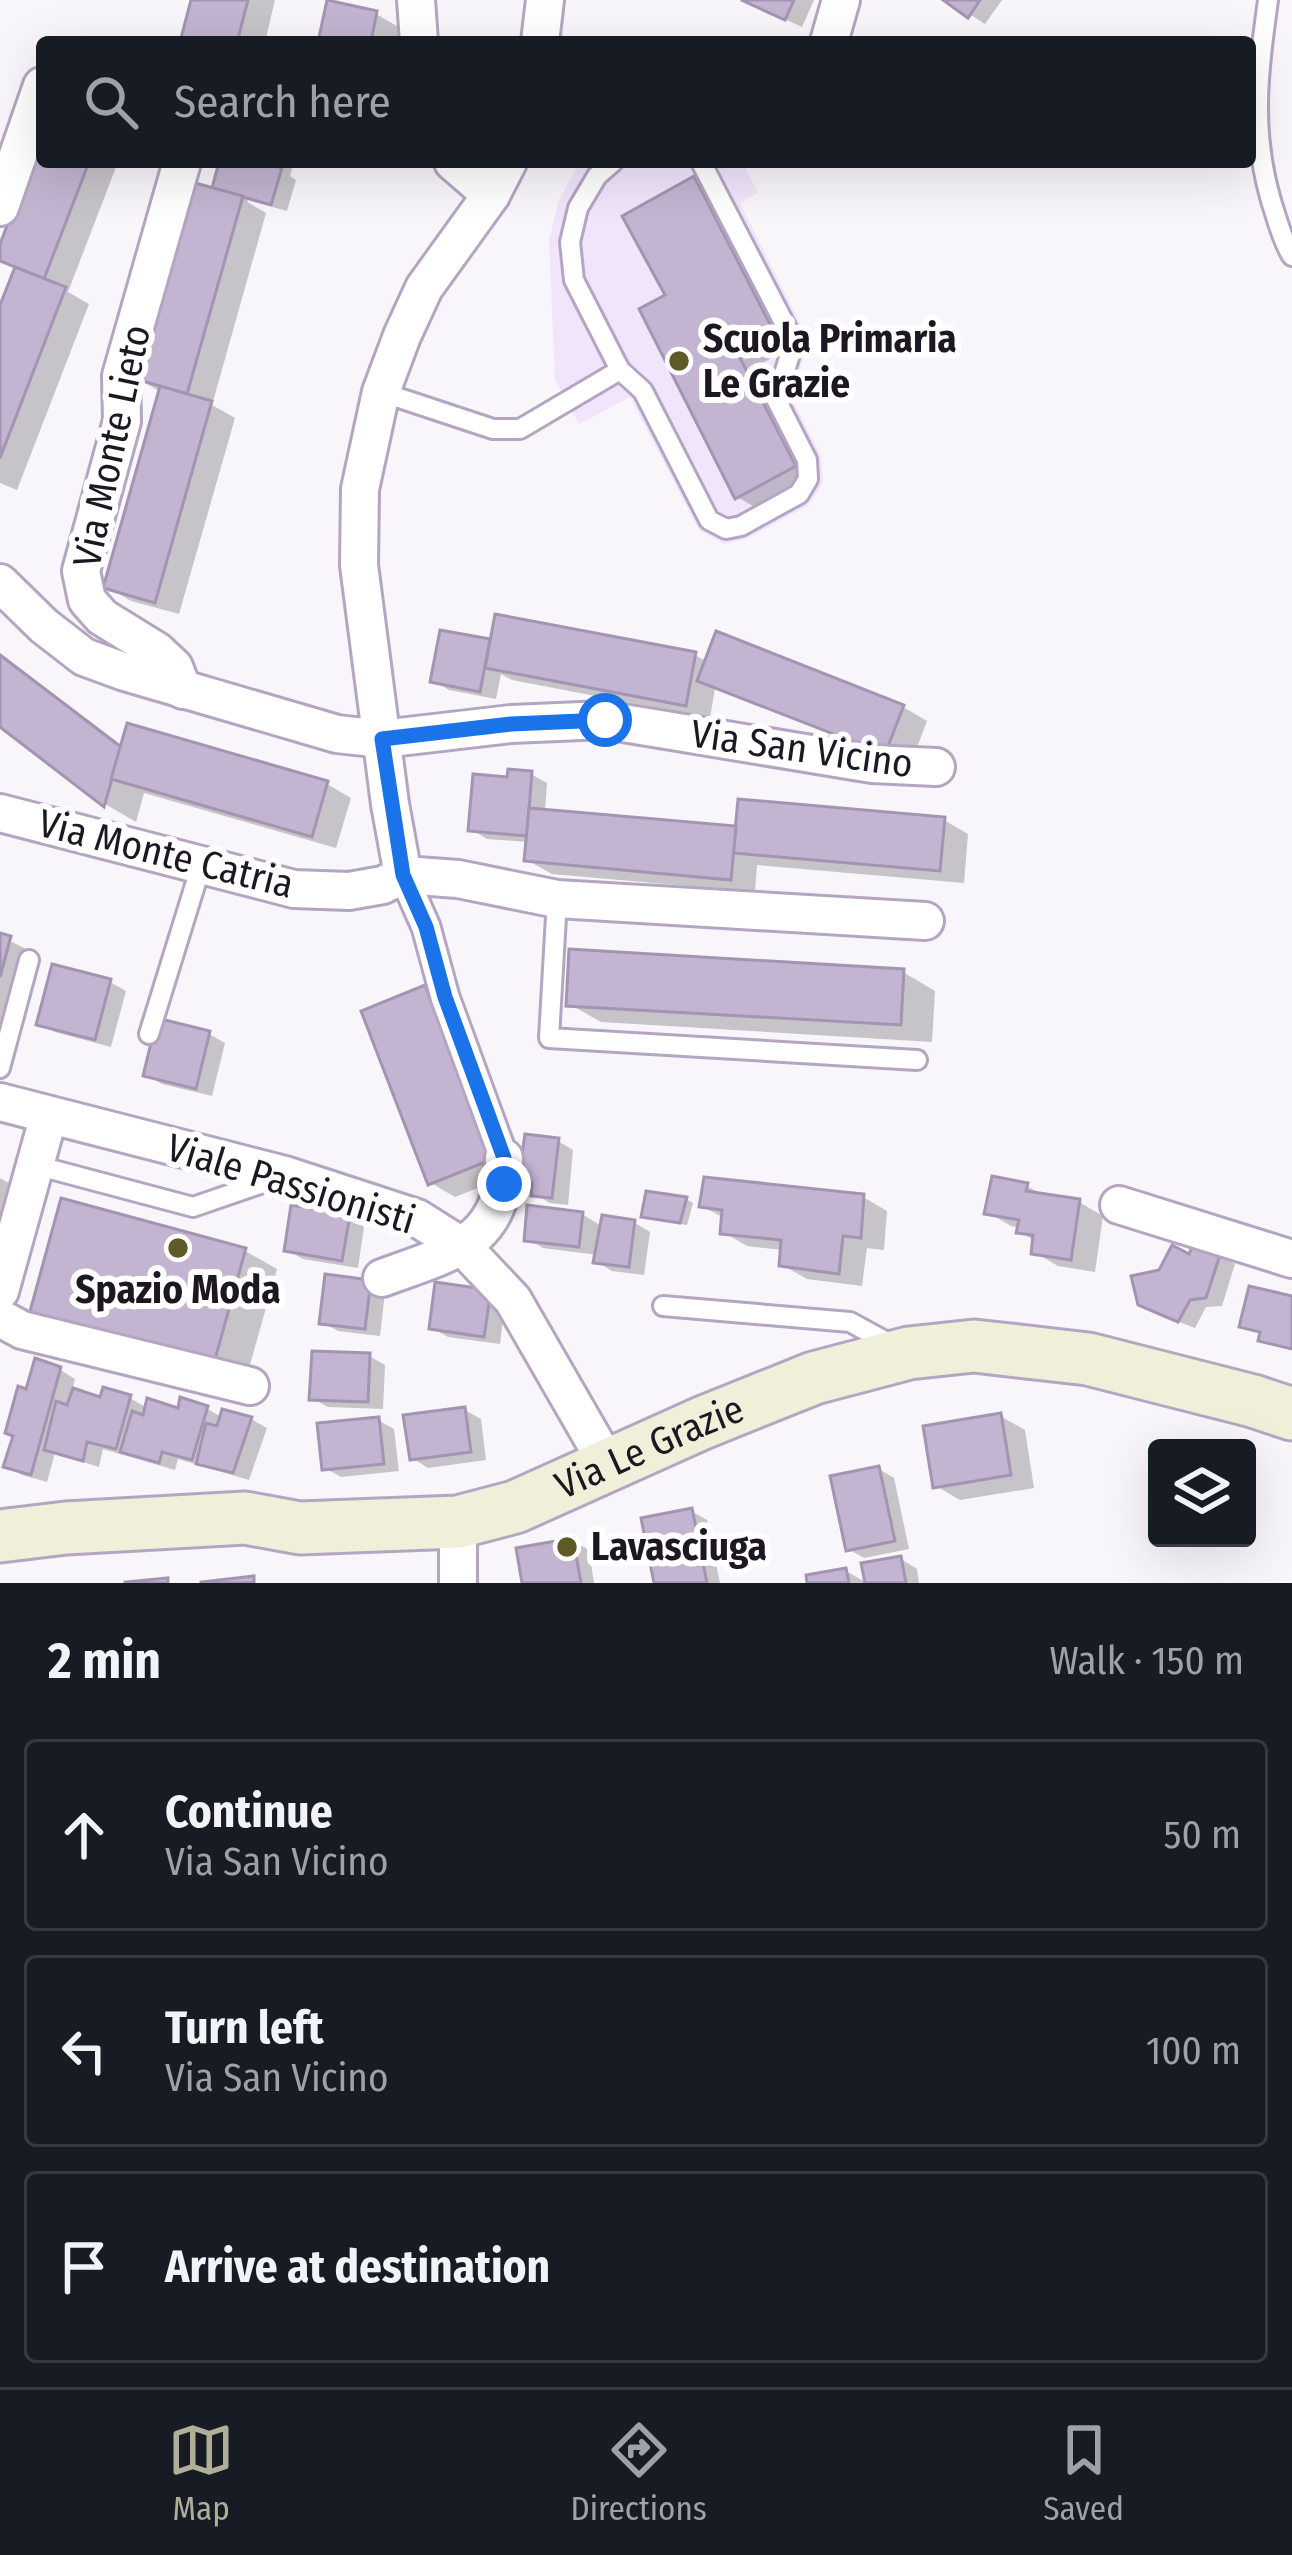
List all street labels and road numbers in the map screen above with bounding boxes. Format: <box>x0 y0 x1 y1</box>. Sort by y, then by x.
street label: Via Monte Lieto <box>64 321 160 571</box>
street label: Via San Vicino <box>688 711 916 787</box>
street label: Via Monte Catria <box>34 800 298 908</box>
street label: Viale Passionisti <box>161 1124 421 1244</box>
street label: Via Le Grazie <box>548 1386 750 1509</box>

